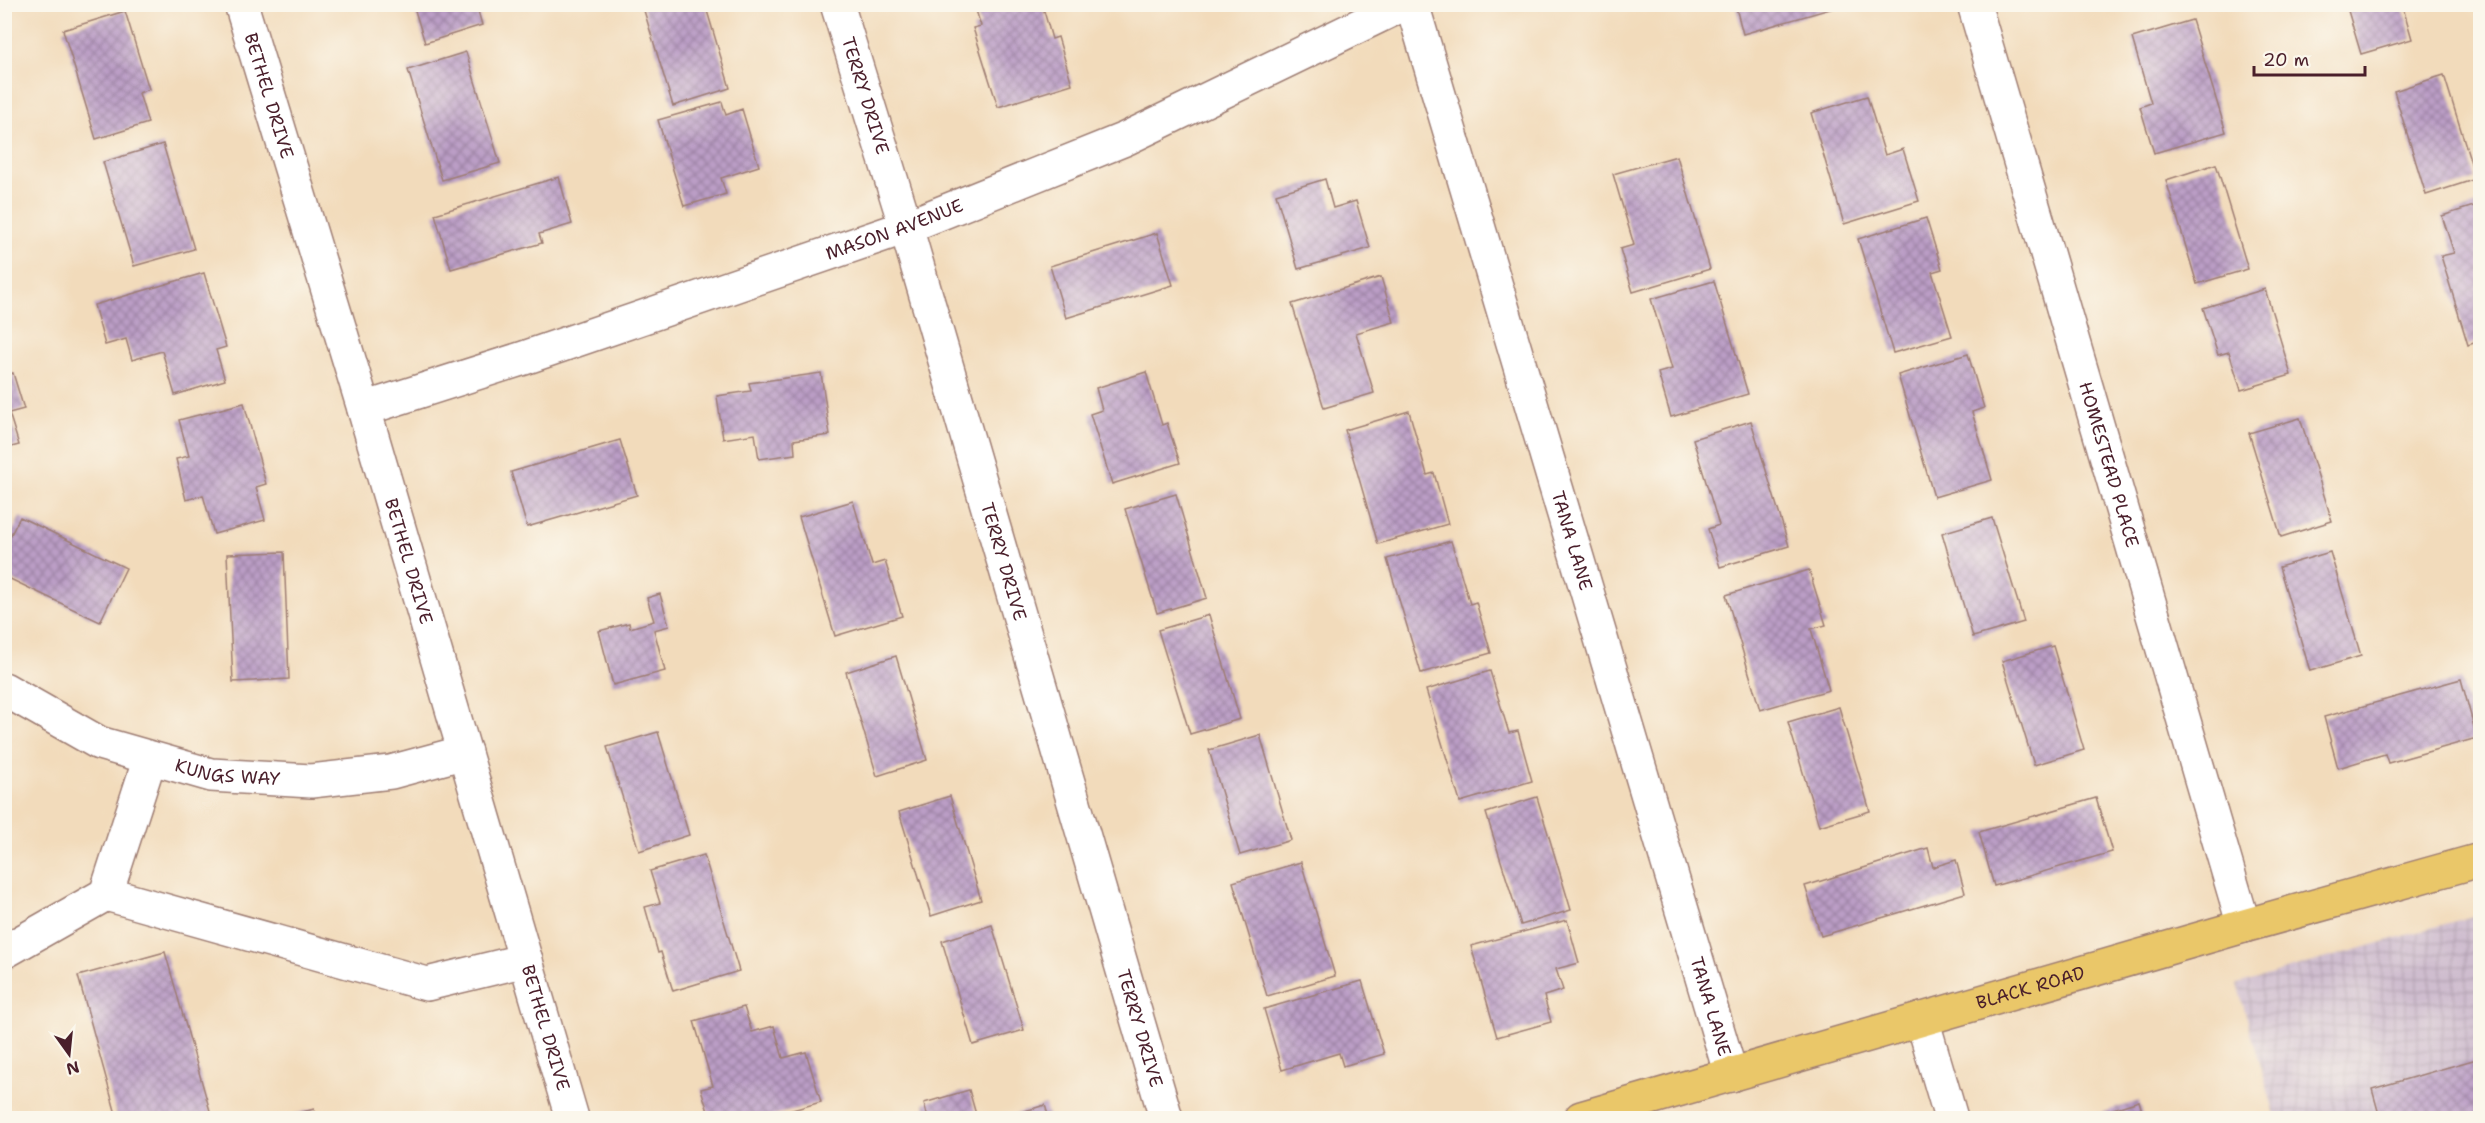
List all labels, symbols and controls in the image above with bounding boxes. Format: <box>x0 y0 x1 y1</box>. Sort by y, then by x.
street label: BETHEL DRIVE <box>239 30 299 162</box>
street label: TERRY DRIVE <box>836 34 895 157</box>
scale bar <box>2254 39 2365 77</box>
text: 20 m <box>2263 48 2309 72</box>
street label: MASON AVENUE <box>822 193 967 266</box>
street label: HOMESTEAD PLACE <box>2073 379 2144 550</box>
street label: TANA LANE <box>1546 488 1598 593</box>
street label: BETHEL DRIVE <box>379 495 439 627</box>
street label: TERRY DRIVE <box>975 500 1032 623</box>
street label: KUNGS WAY <box>172 753 281 791</box>
street label: TANA LANE <box>1684 954 1737 1059</box>
street label: BLACK ROAD <box>1973 961 2088 1015</box>
street label: BETHEL DRIVE <box>516 962 575 1093</box>
street label: TERRY DRIVE <box>1111 966 1168 1090</box>
north arrow <box>39 1024 99 1084</box>
text: N <box>64 1056 82 1080</box>

